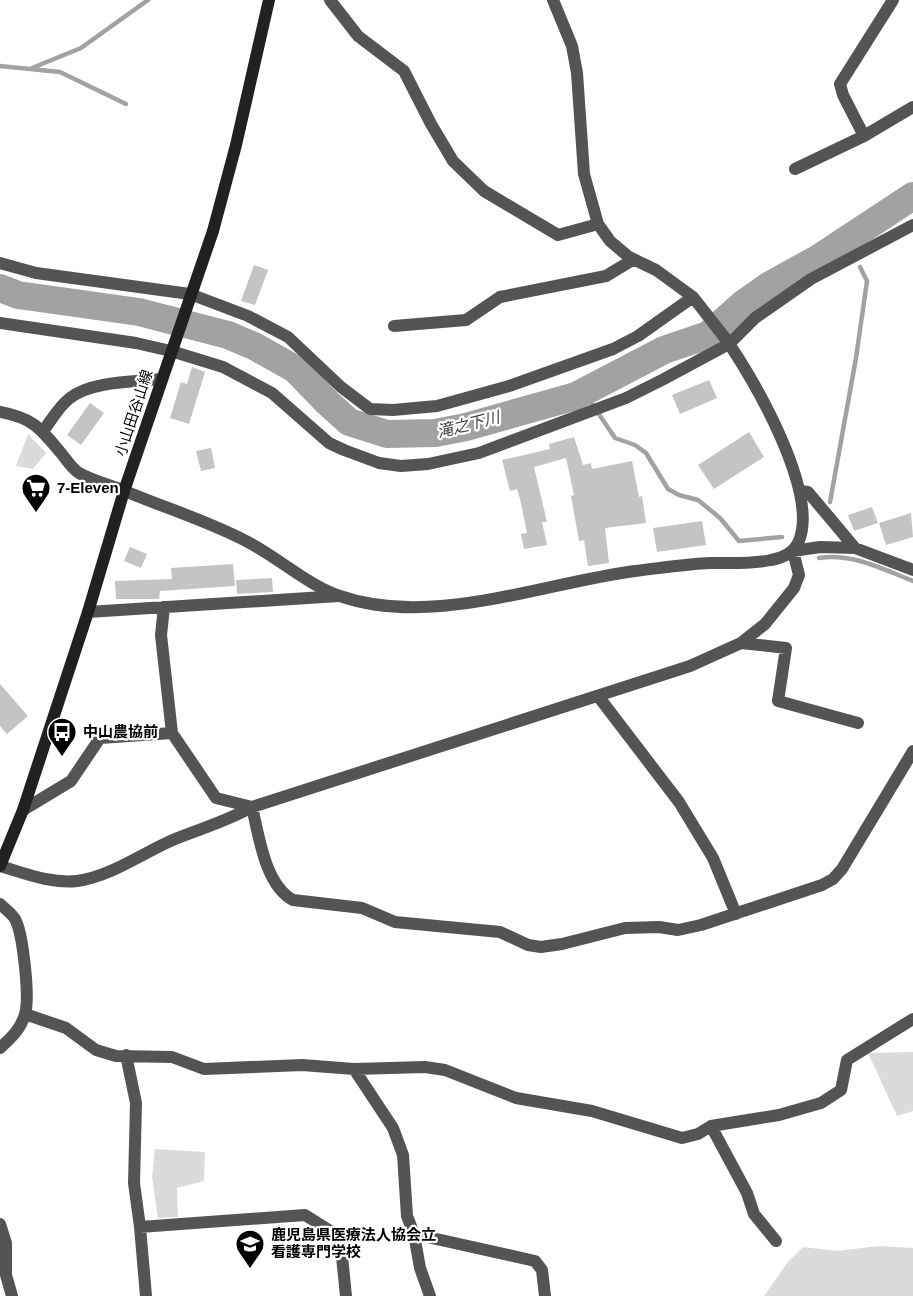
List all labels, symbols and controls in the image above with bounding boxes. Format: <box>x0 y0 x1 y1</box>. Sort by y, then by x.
street label: 小山田谷山線 <box>112 367 156 458</box>
water label: 滝之下川 <box>435 408 503 440</box>
supermarket icon: 7-Eleven <box>20 472 52 514</box>
place label: 7-Eleven <box>57 479 119 496</box>
bus stop icon: 中山農協前 <box>46 716 78 758</box>
place label: 中山農協前 <box>83 723 158 740</box>
place label: 鹿児島県医療法人協会立 看護専門学校 <box>271 1226 436 1260</box>
school or university icon: 鹿児島県医療法人協会立 看護専門学校 <box>234 1228 266 1270</box>

